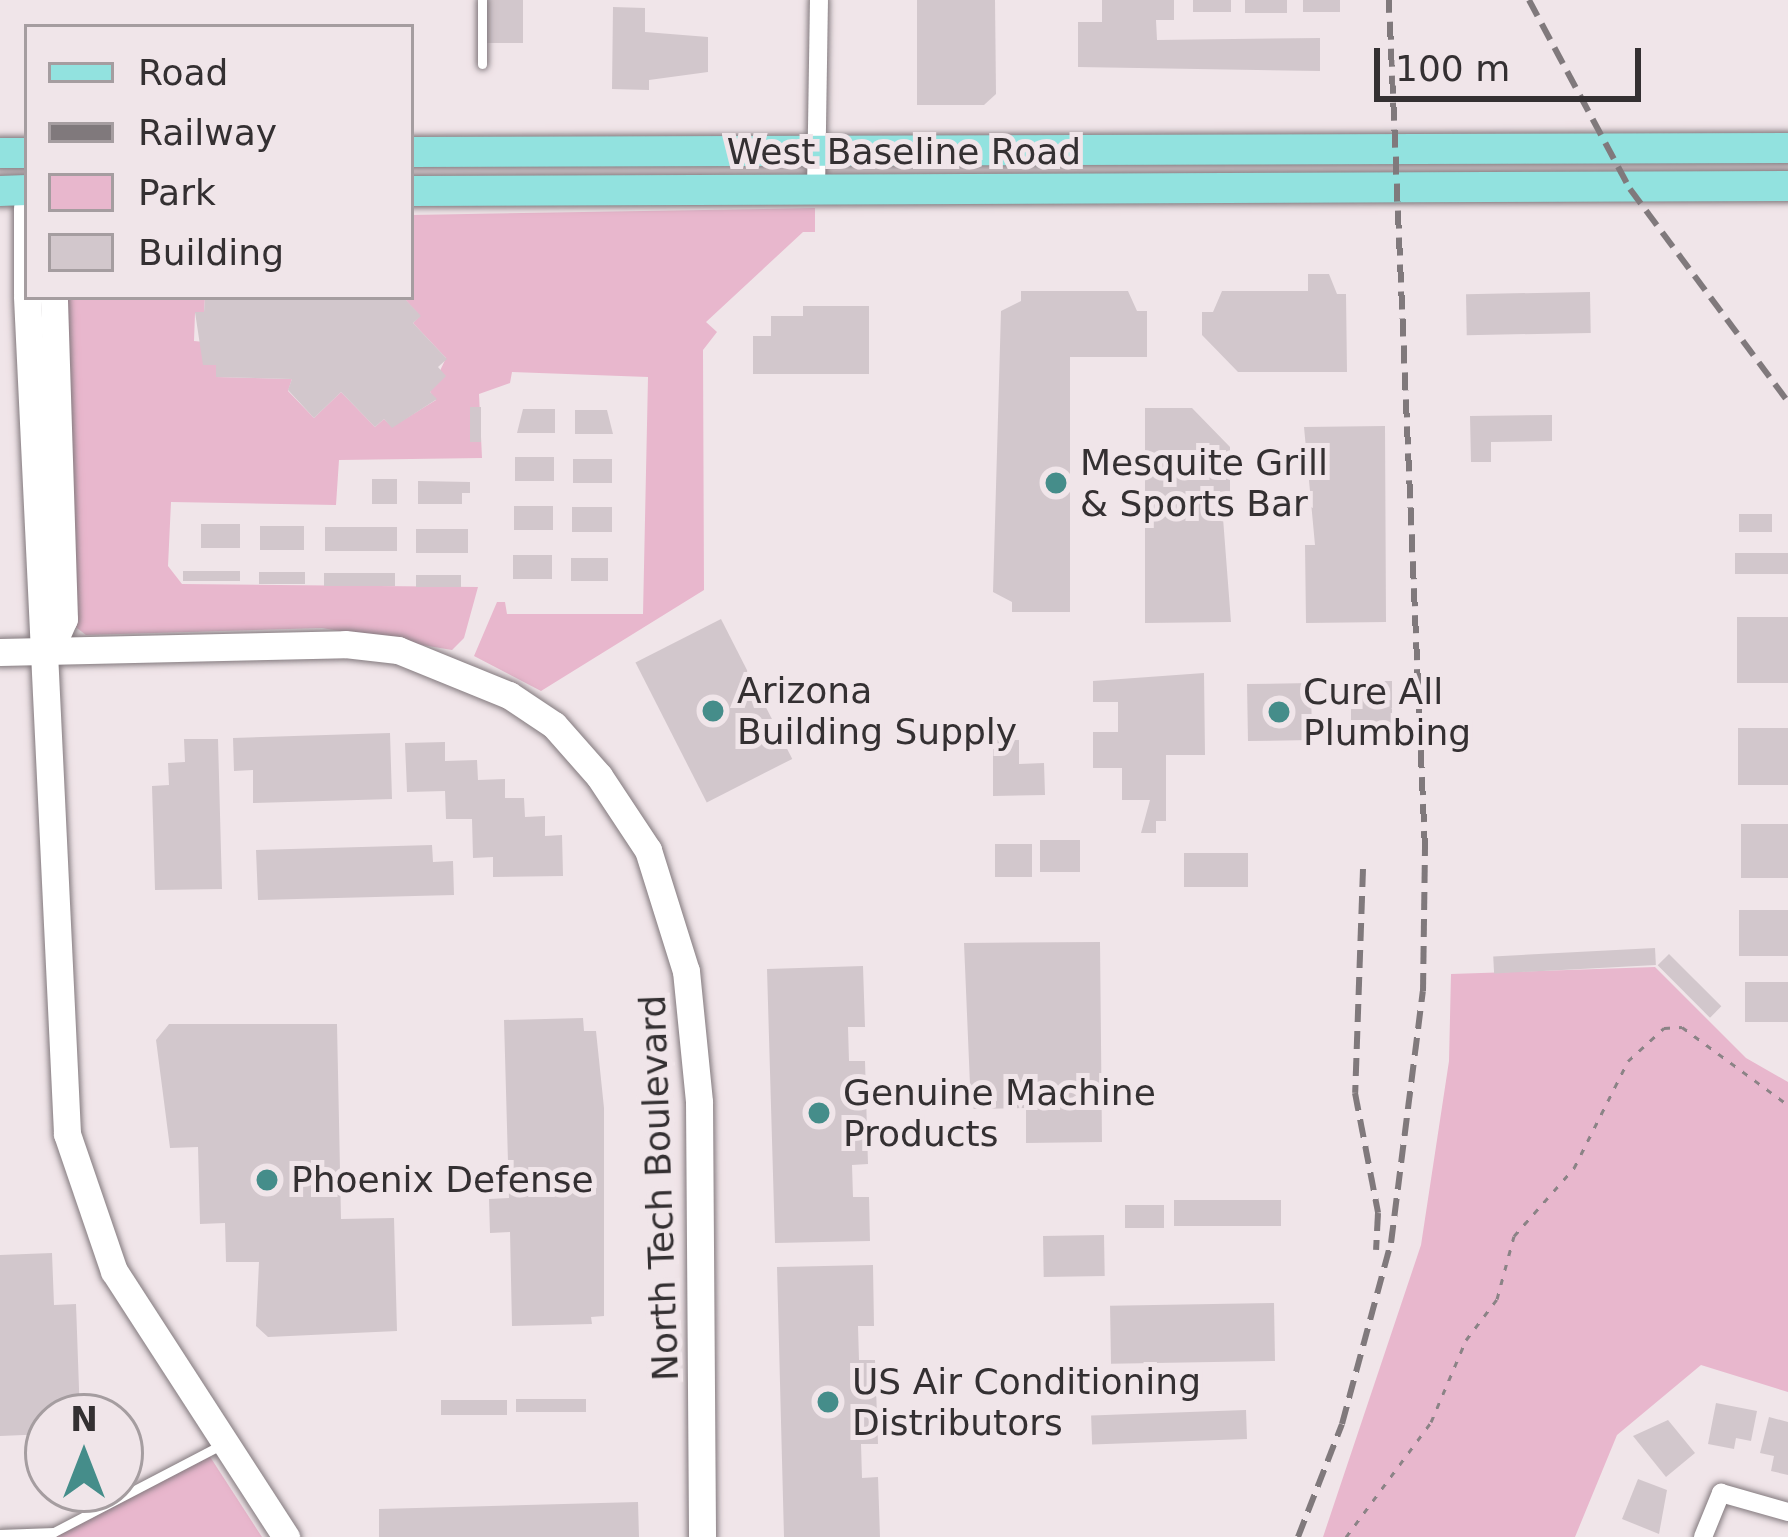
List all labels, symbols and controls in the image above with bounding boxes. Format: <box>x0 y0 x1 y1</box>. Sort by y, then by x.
legend <box>24 24 414 300</box>
scale bar <box>1380 24 1647 98</box>
text: 100 m <box>1395 48 1510 89</box>
text: Road <box>138 52 228 93</box>
text: Railway <box>138 112 277 153</box>
street label: West Baseline Road <box>727 130 1081 174</box>
text: Park <box>138 172 216 213</box>
text: Building <box>138 232 284 273</box>
place label: Mesquite Grill & Sports Bar <box>1080 440 1328 525</box>
marker: Mesquite Grill & Sports Bar <box>1043 470 1069 496</box>
place label: Arizona Building Supply <box>737 668 1017 753</box>
place label: Cure All Plumbing <box>1303 669 1471 754</box>
marker: Arizona Building Supply <box>700 698 726 724</box>
marker: Cure All Plumbing <box>1266 699 1292 725</box>
street label: North Tech Boulevard <box>631 994 687 1382</box>
place label: Genuine Machine Products <box>843 1070 1156 1155</box>
marker: Genuine Machine Products <box>806 1100 832 1126</box>
place label: Phoenix Defense <box>291 1158 594 1202</box>
marker: Phoenix Defense <box>254 1167 280 1193</box>
place label: US Air Conditioning Distributors <box>852 1359 1201 1444</box>
marker: US Air Conditioning Distributors <box>815 1389 841 1415</box>
north arrow <box>24 1393 144 1513</box>
text: N <box>70 1400 98 1439</box>

